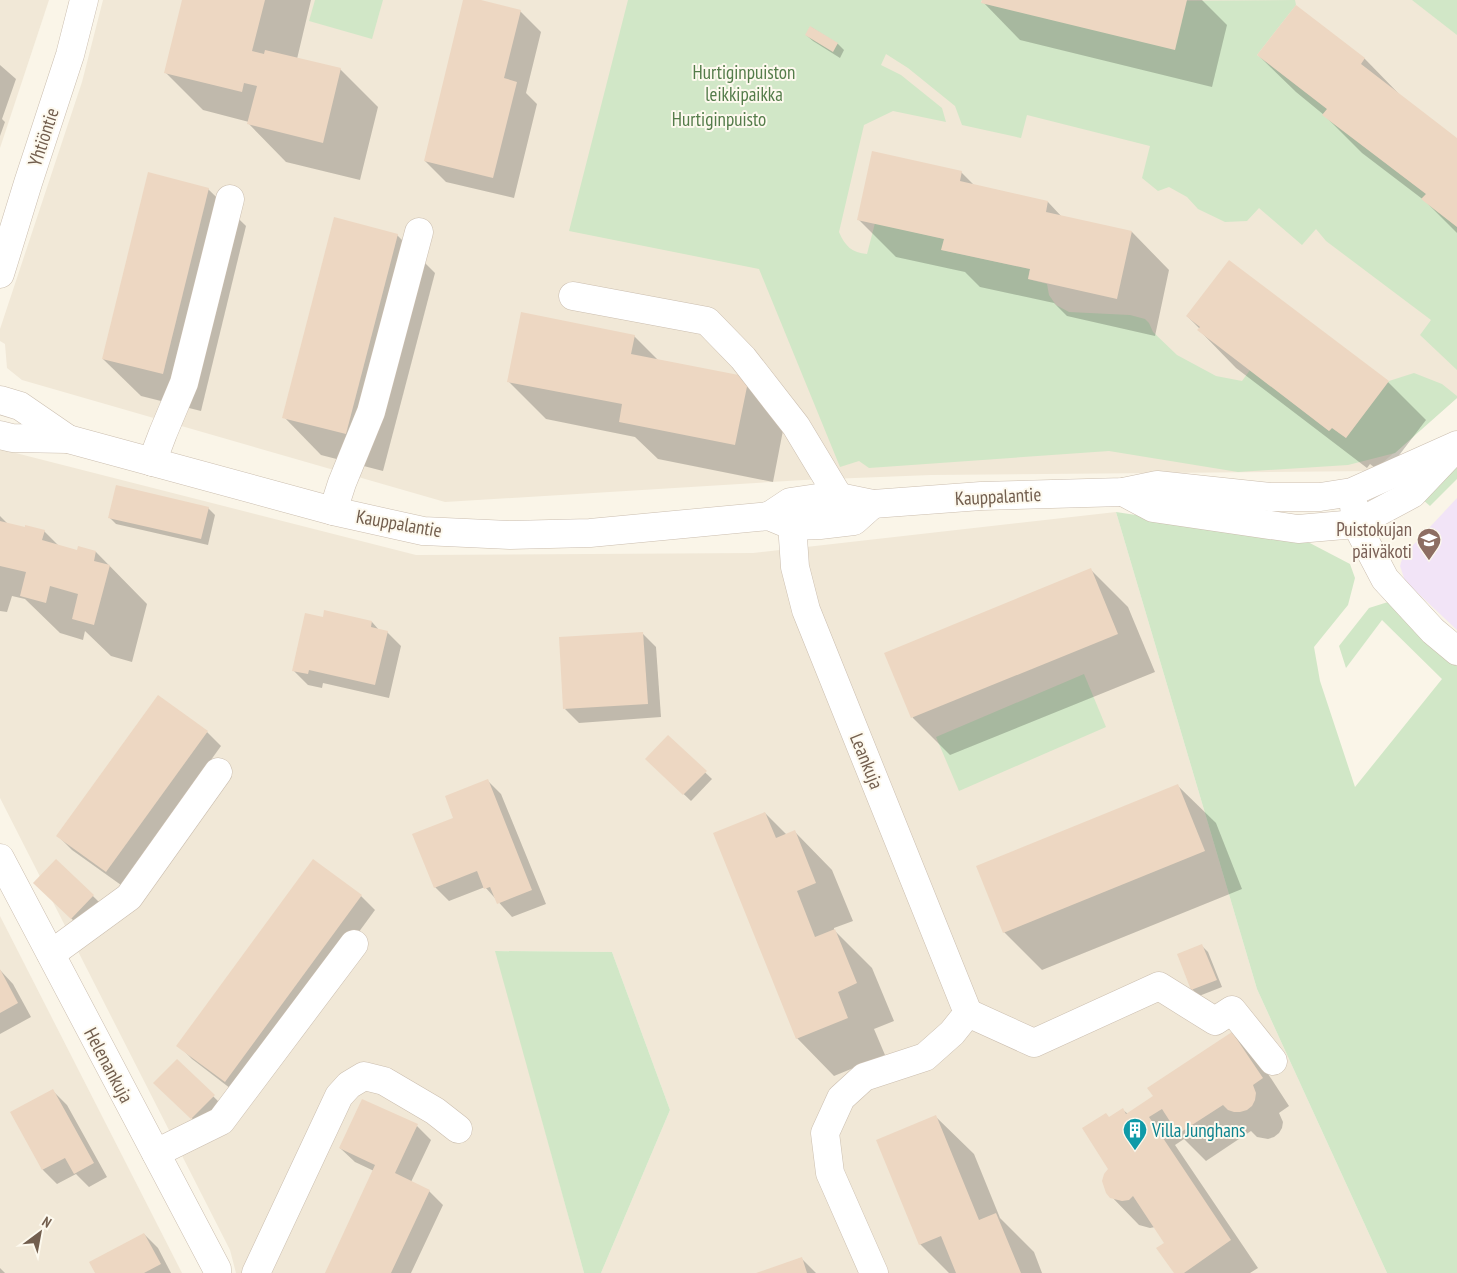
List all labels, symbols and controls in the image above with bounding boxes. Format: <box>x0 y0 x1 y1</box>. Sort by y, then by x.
park label: Hurtiginpuiston leikkipaikka <box>693 60 795 106</box>
street label: Yhtiöntie <box>22 105 64 169</box>
park label: Hurtiginpuisto <box>672 107 766 131</box>
street label: Kauppalantie <box>954 482 1042 510</box>
street label: Kauppalantie <box>354 504 444 542</box>
place label: Puistokujan päiväkoti <box>1336 517 1412 563</box>
school or university icon: Puistokujan päiväkoti <box>1416 527 1442 561</box>
street label: Leankuja <box>845 730 889 792</box>
street label: Helenankuja <box>79 1023 139 1107</box>
building icon: Villa Junghans <box>1122 1117 1148 1151</box>
place label: Villa Junghans <box>1151 1118 1246 1142</box>
north arrow <box>15 1208 65 1258</box>
text: N <box>39 1212 55 1232</box>

